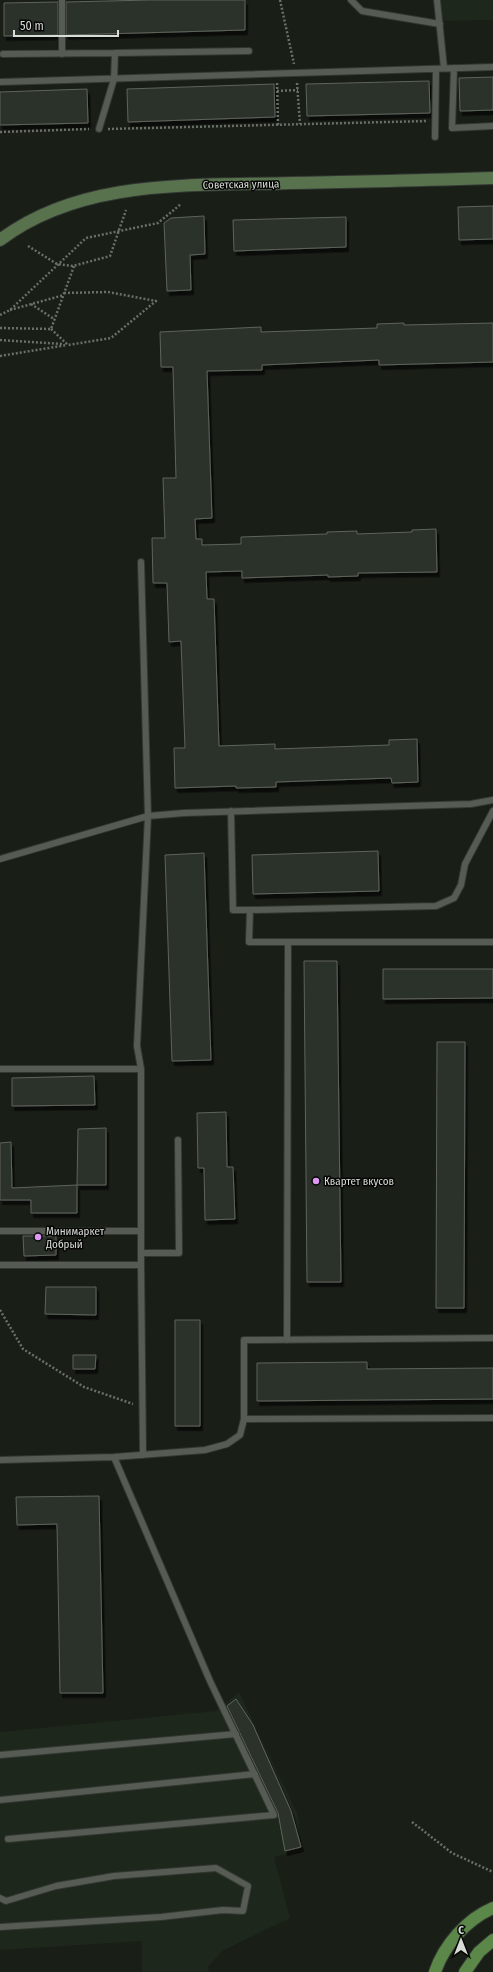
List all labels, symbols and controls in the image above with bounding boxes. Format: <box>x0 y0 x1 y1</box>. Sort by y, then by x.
scale bar <box>14 12 118 38</box>
text: 50 m <box>20 19 44 33</box>
street label: Советская улица <box>203 177 279 192</box>
place label: Квартет вкусов <box>324 1175 394 1188</box>
marker: Квартет вкусов <box>311 1176 321 1186</box>
place label: Минимаркет Добрый <box>45 1225 105 1251</box>
marker: Минимаркет Добрый <box>33 1232 43 1242</box>
north arrow <box>441 1920 481 1960</box>
text: С <box>458 1924 464 1937</box>

